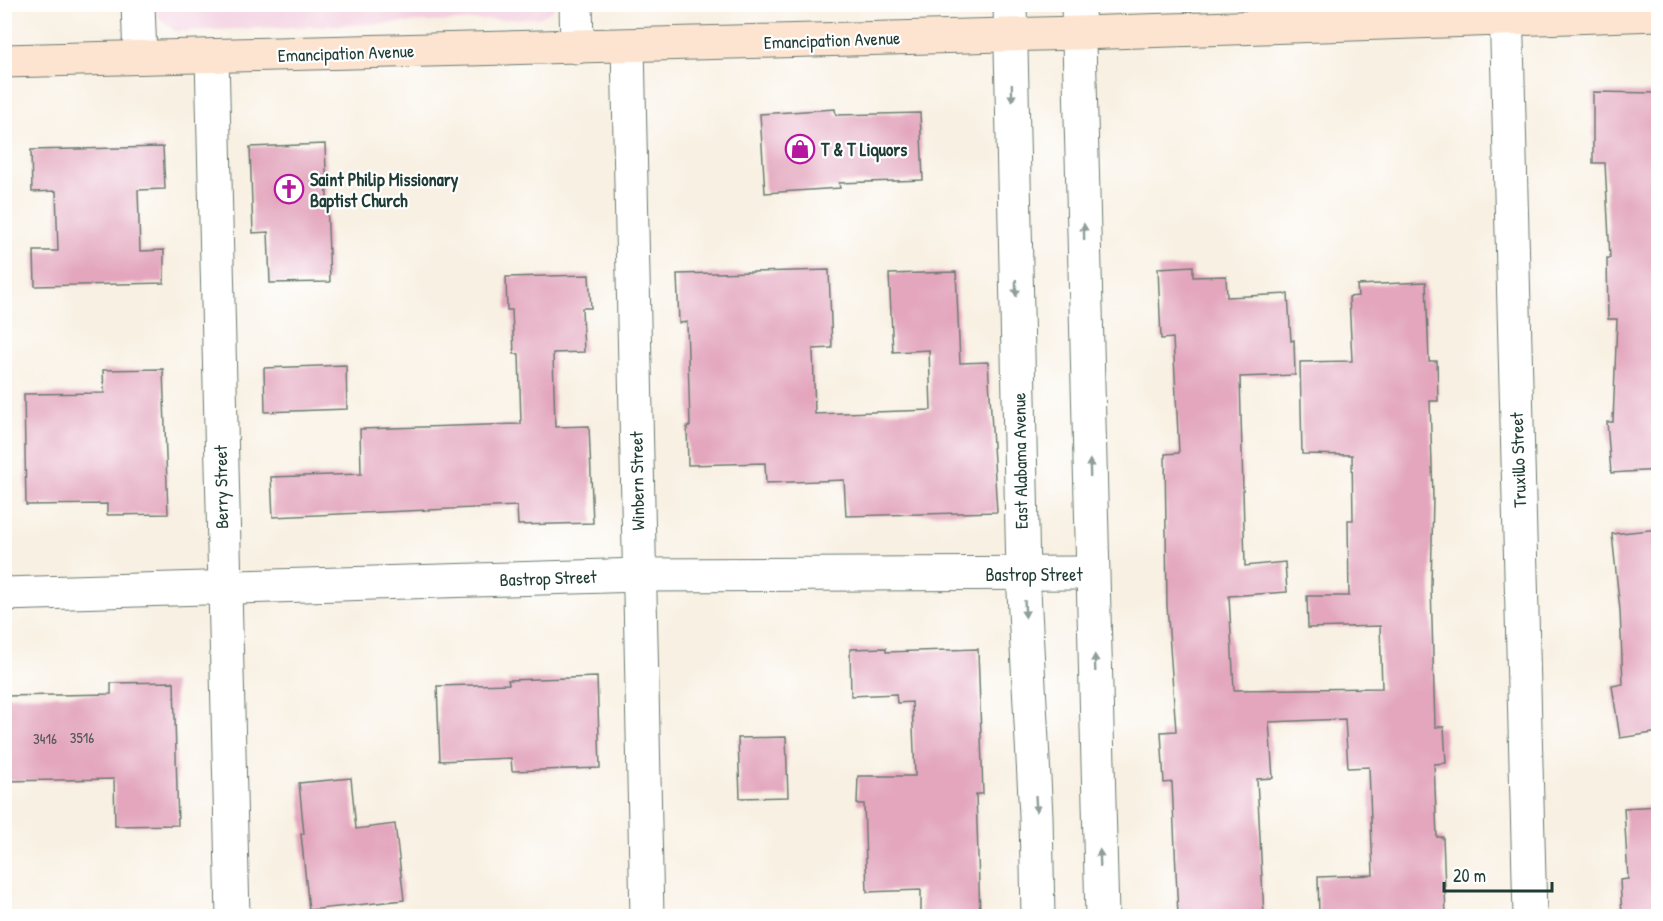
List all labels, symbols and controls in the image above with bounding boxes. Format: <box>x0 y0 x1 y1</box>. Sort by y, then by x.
street label: Emancipation Avenue <box>763 25 901 55</box>
street label: Emancipation Avenue <box>277 38 415 68</box>
one-way arrow <box>1007 84 1017 103</box>
shop icon: T & T Liquors <box>784 133 816 165</box>
place label: T & T Liquors <box>820 137 907 163</box>
place label: Saint Philip Missionary Baptist Church <box>310 167 459 214</box>
church icon: Saint Philip Missionary Baptist Church <box>273 173 305 205</box>
one-way arrow <box>1079 222 1089 241</box>
one-way arrow <box>1011 279 1021 298</box>
street label: East Alabama Avenue <box>1006 393 1034 529</box>
street label: Truxillo Street <box>1504 411 1532 508</box>
street label: Winbern Street <box>624 431 650 531</box>
street label: Berry Street <box>208 444 234 529</box>
one-way arrow <box>1085 459 1094 478</box>
street label: Bastrop Street <box>985 562 1083 587</box>
street label: Bastrop Street <box>499 564 598 592</box>
one-way arrow <box>1020 600 1029 619</box>
one-way arrow <box>1090 654 1100 673</box>
house number: 3516 <box>70 727 94 748</box>
house number: 3416 <box>33 728 57 749</box>
one-way arrow <box>1031 794 1040 813</box>
one-way arrow <box>1096 849 1105 868</box>
scale bar <box>1444 855 1552 893</box>
text: 20 m <box>1453 863 1486 888</box>

